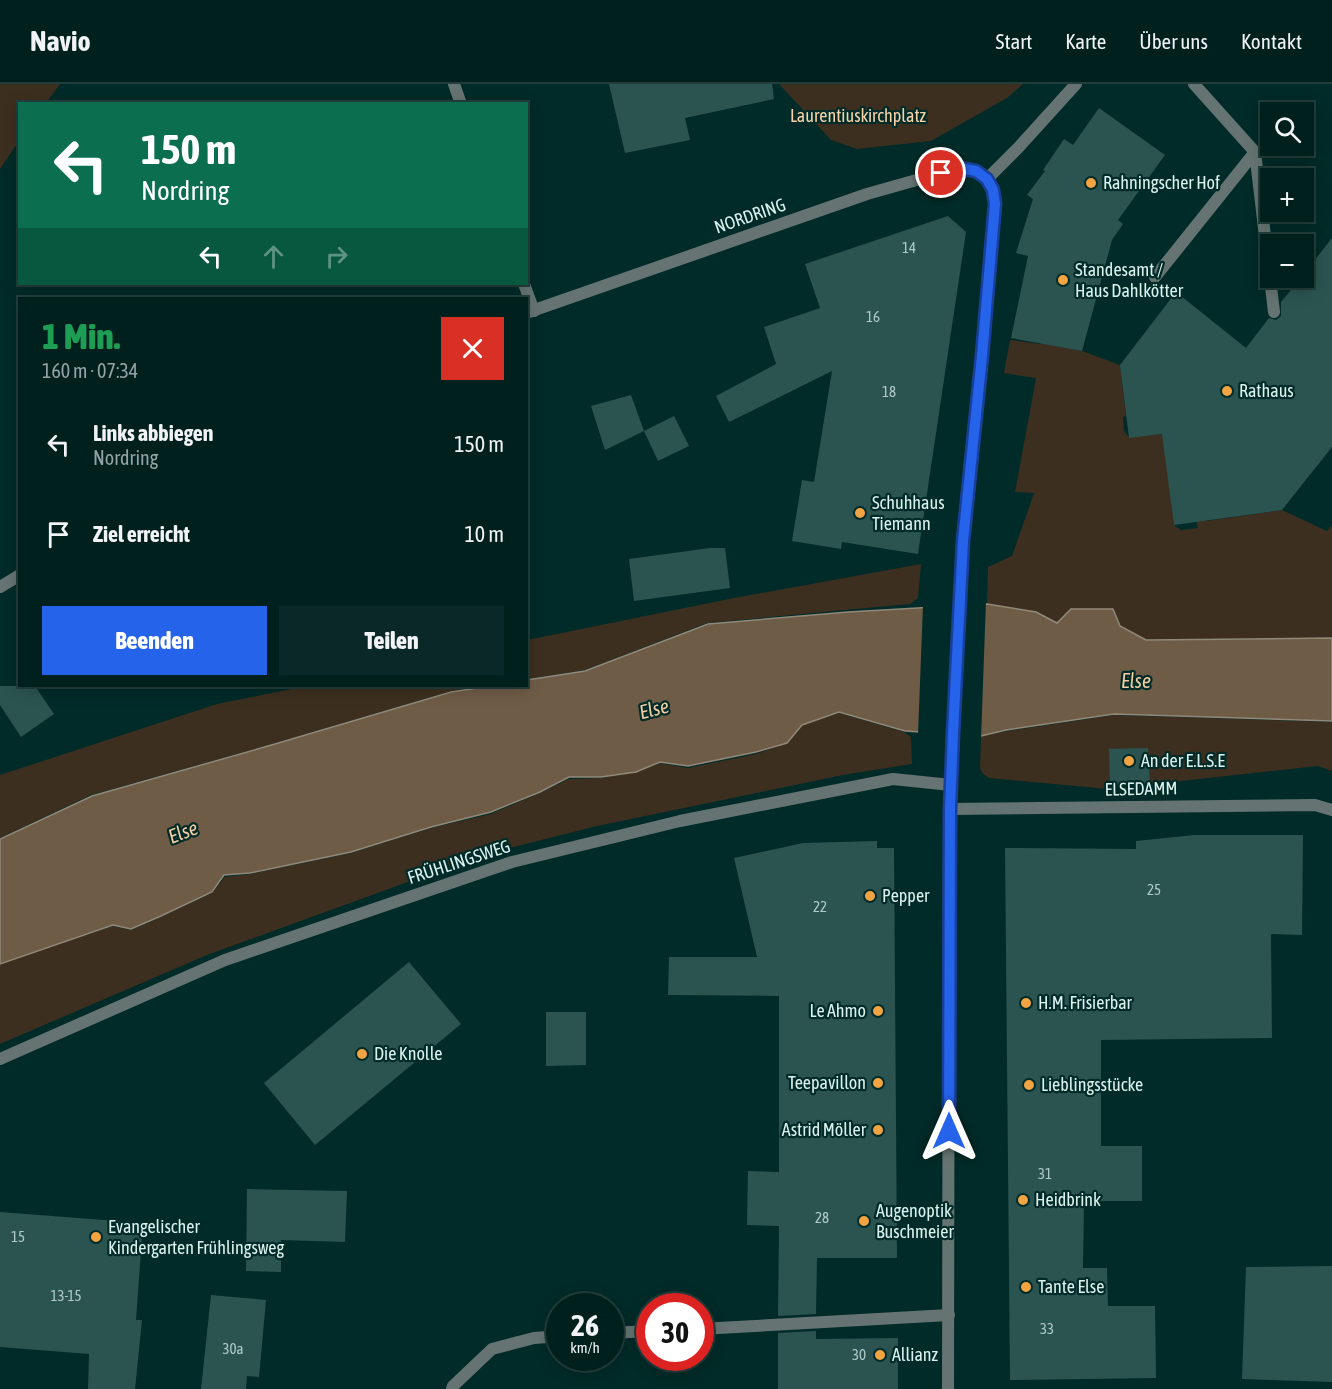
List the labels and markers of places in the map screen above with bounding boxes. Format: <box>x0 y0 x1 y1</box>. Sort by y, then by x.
pin <box>915 147 966 198</box>
place label: Rahningscher Hof <box>1103 172 1220 193</box>
marker: Rahningscher Hof <box>1084 176 1098 190</box>
place label: Standesamt / Haus Dahlkötter <box>1075 259 1184 301</box>
marker: Standesamt / Haus Dahlkötter <box>1056 273 1070 287</box>
place label: Rathaus <box>1239 380 1294 401</box>
marker: Rathaus <box>1220 384 1234 398</box>
place label: Schuhhaus Tiemann <box>872 492 945 534</box>
marker: Schuhhaus Tiemann <box>853 506 867 520</box>
place label: An der E.L.S.E <box>1141 750 1225 771</box>
marker: An der E.L.S.E <box>1122 754 1136 768</box>
place label: Pepper <box>882 885 930 906</box>
marker: Pepper <box>863 889 877 903</box>
place label: H.M. Frisierbar <box>1038 992 1133 1013</box>
marker: H.M. Frisierbar <box>1019 996 1033 1010</box>
place label: Le Ahmo <box>809 1000 866 1021</box>
marker: Le Ahmo <box>871 1004 885 1018</box>
place label: Die Knolle <box>374 1043 442 1064</box>
marker: Die Knolle <box>355 1047 369 1061</box>
place label: Teepavillon <box>788 1072 866 1093</box>
place label: Lieblingsstücke <box>1041 1074 1143 1095</box>
marker: Teepavillon <box>871 1076 885 1090</box>
marker: Lieblingsstücke <box>1022 1078 1036 1092</box>
place label: Astrid Möller <box>782 1119 867 1140</box>
marker: Astrid Möller <box>871 1123 885 1137</box>
place label: Heidbrink <box>1035 1189 1101 1210</box>
marker: Heidbrink <box>1016 1193 1030 1207</box>
place label: Augenoptik Buschmeier <box>876 1200 954 1242</box>
marker: Augenoptik Buschmeier <box>857 1214 871 1228</box>
place label: Evangelischer Kindergarten Frühlingsweg <box>108 1216 285 1258</box>
marker: Evangelischer Kindergarten Frühlingsweg <box>89 1230 103 1244</box>
place label: Tante Else <box>1038 1276 1104 1297</box>
marker: Tante Else <box>1019 1280 1033 1294</box>
place label: Allianz <box>892 1344 939 1365</box>
marker: Allianz <box>873 1348 887 1362</box>

